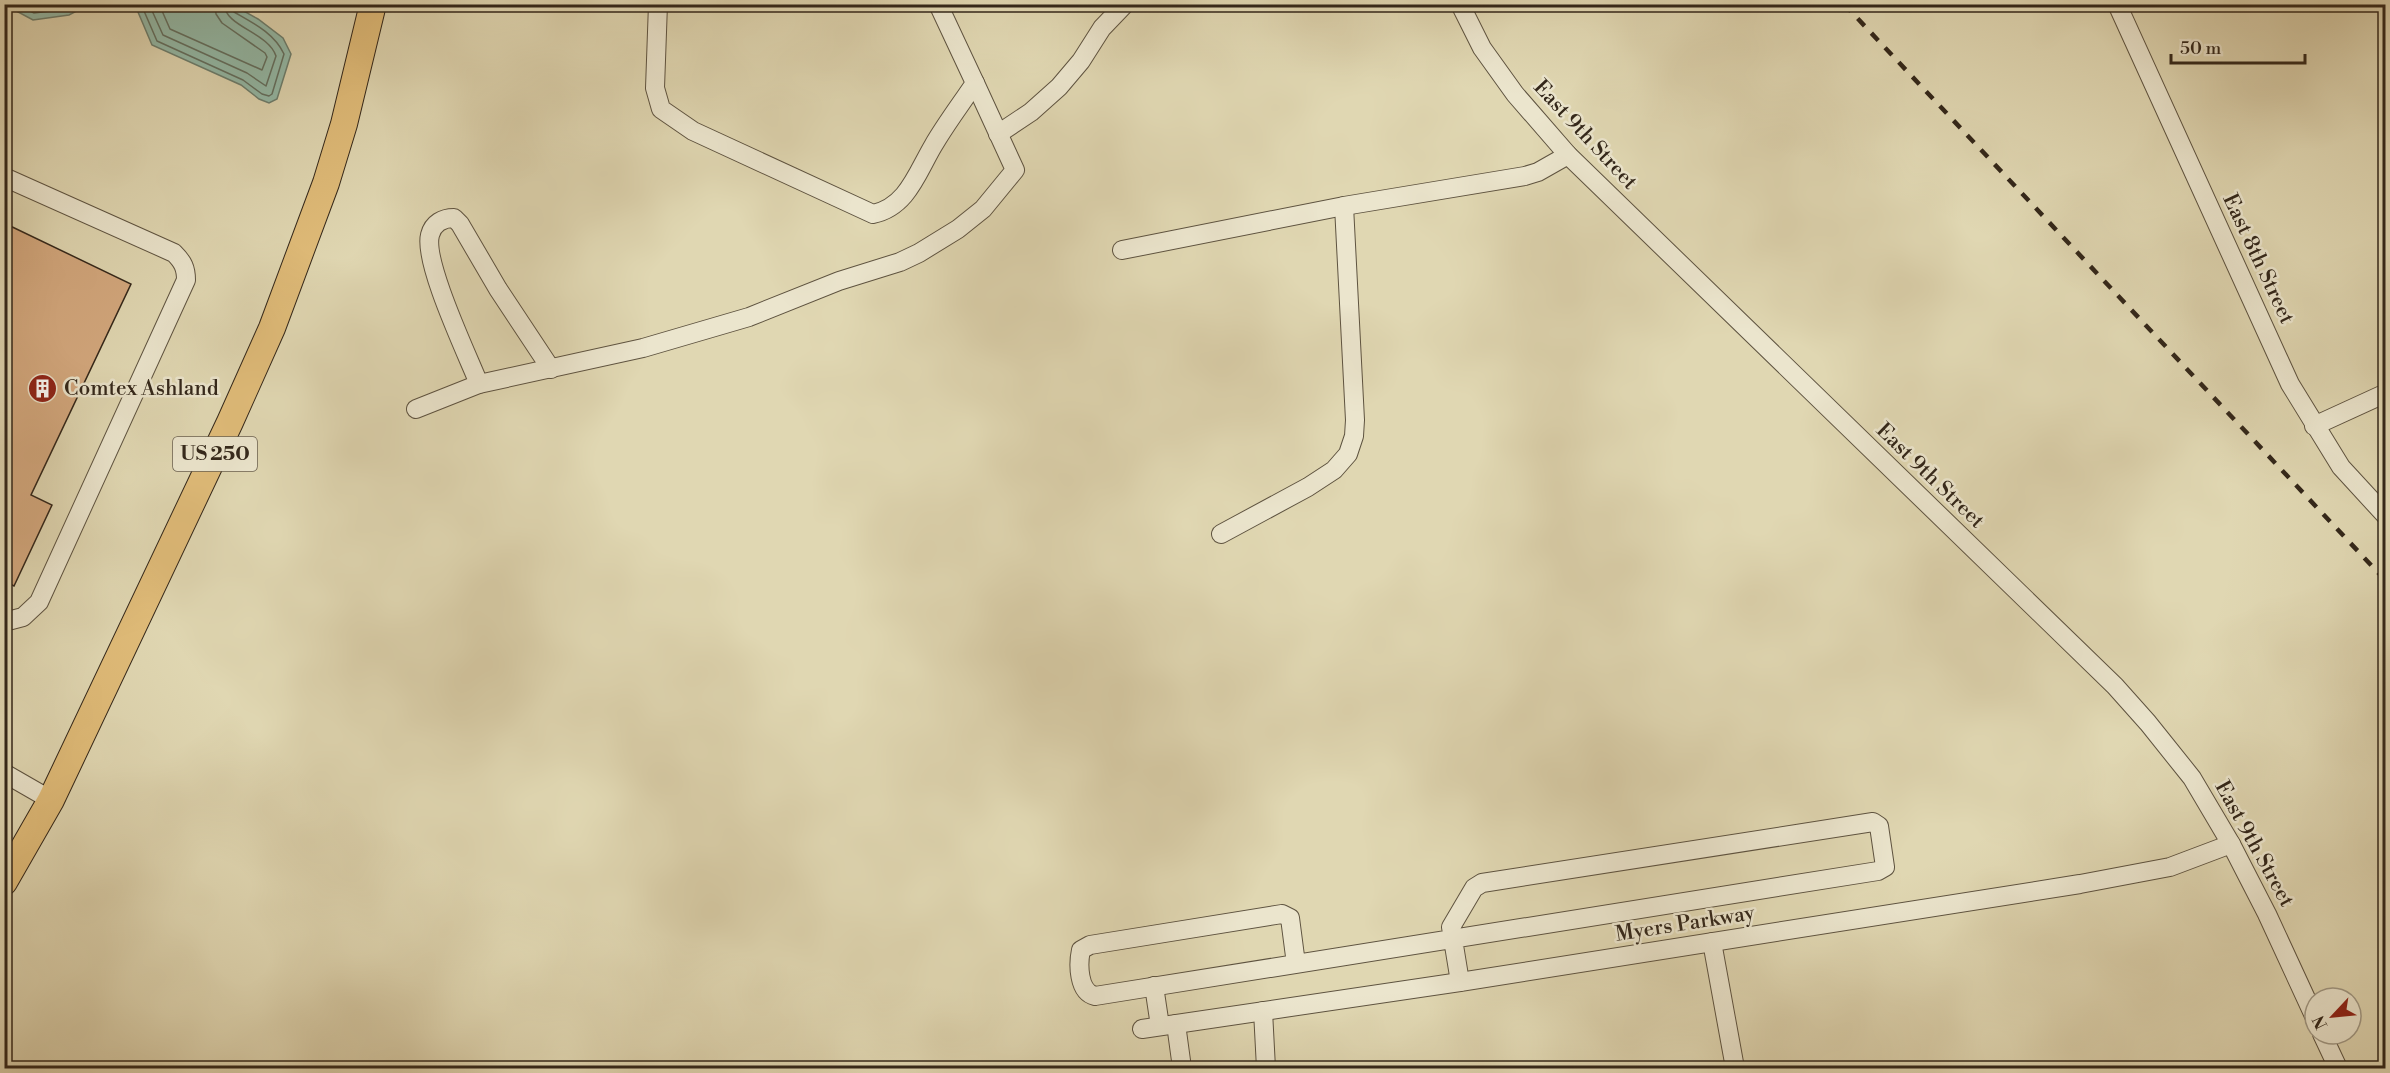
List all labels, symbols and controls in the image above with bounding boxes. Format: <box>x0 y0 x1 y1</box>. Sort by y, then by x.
scale bar <box>2171 27 2304 65</box>
text: 50 m <box>2180 37 2222 60</box>
street label: East 9th Street <box>1528 75 1643 196</box>
street label: East 8th Street <box>2216 190 2300 329</box>
building icon: Comtex Ashland <box>27 373 59 405</box>
place label: Comtex Ashland <box>64 376 219 402</box>
street label: East 9th Street <box>1870 418 1990 535</box>
road number: US 250 <box>173 437 257 471</box>
street label: East 9th Street <box>2209 776 2300 912</box>
street label: Myers Parkway <box>1614 900 1757 948</box>
north arrow <box>2303 986 2363 1046</box>
text: N <box>2309 1012 2332 1032</box>

